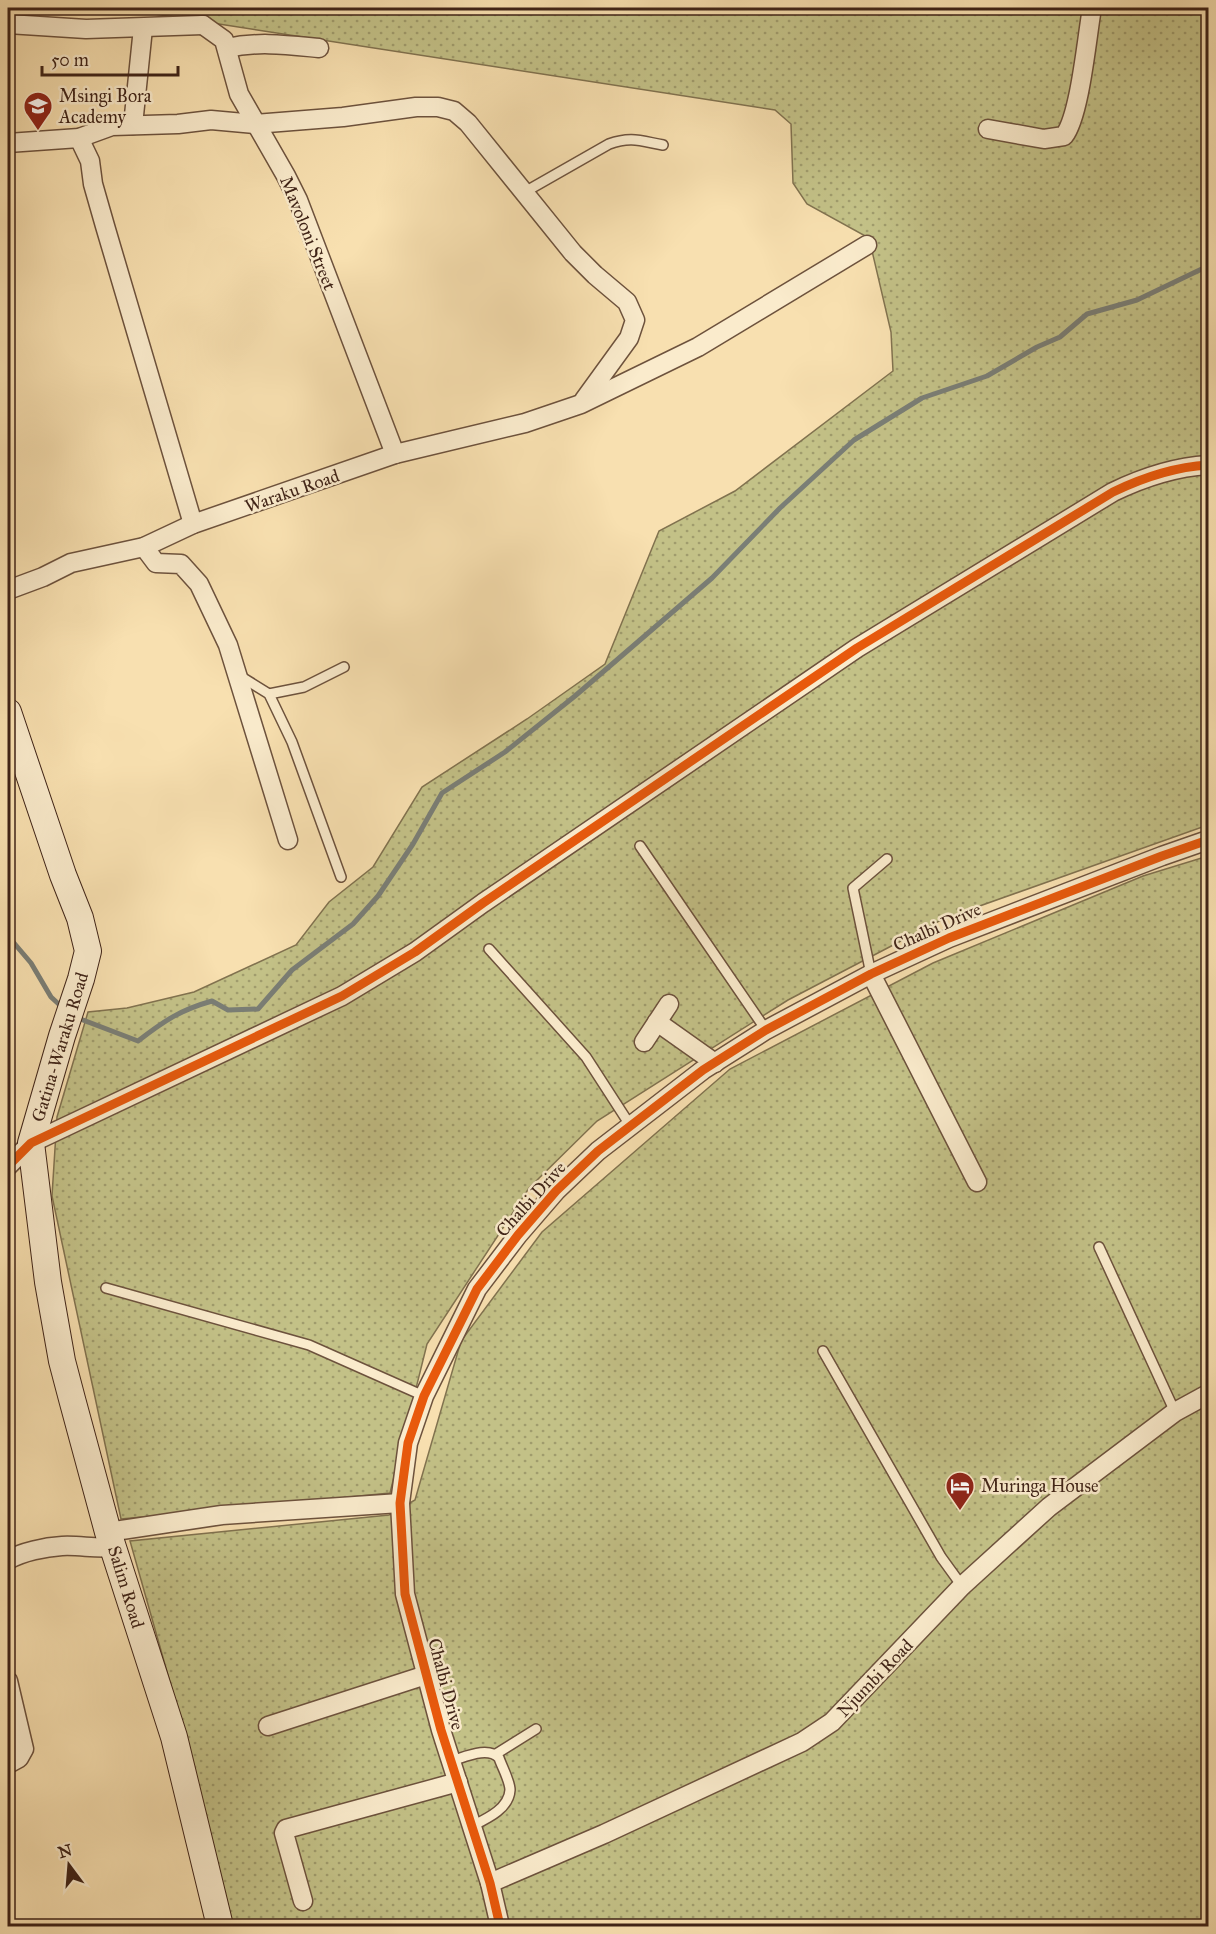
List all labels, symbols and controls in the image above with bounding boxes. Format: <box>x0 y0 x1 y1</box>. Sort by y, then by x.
scale bar <box>42 39 178 77</box>
text: 50 m <box>51 49 89 71</box>
place label: Msingi Bora Academy <box>58 85 152 128</box>
school or university icon: Msingi Bora Academy <box>22 90 54 132</box>
street label: Mavoloni Street <box>275 173 341 294</box>
street label: Waraku Road <box>242 465 342 517</box>
street label: Chalbi Drive <box>890 898 984 956</box>
street label: Gatina-Waraku Road <box>27 970 93 1124</box>
street label: Chalbi Drive <box>491 1157 571 1241</box>
hotel icon: Muringa House <box>944 1470 976 1512</box>
place label: Muringa House <box>981 1475 1098 1498</box>
street label: Salim Road <box>103 1543 149 1631</box>
street label: Njumbi Road <box>832 1634 918 1722</box>
street label: Chalbi Drive <box>423 1636 469 1732</box>
north arrow <box>39 1835 99 1895</box>
text: N <box>56 1840 75 1862</box>

